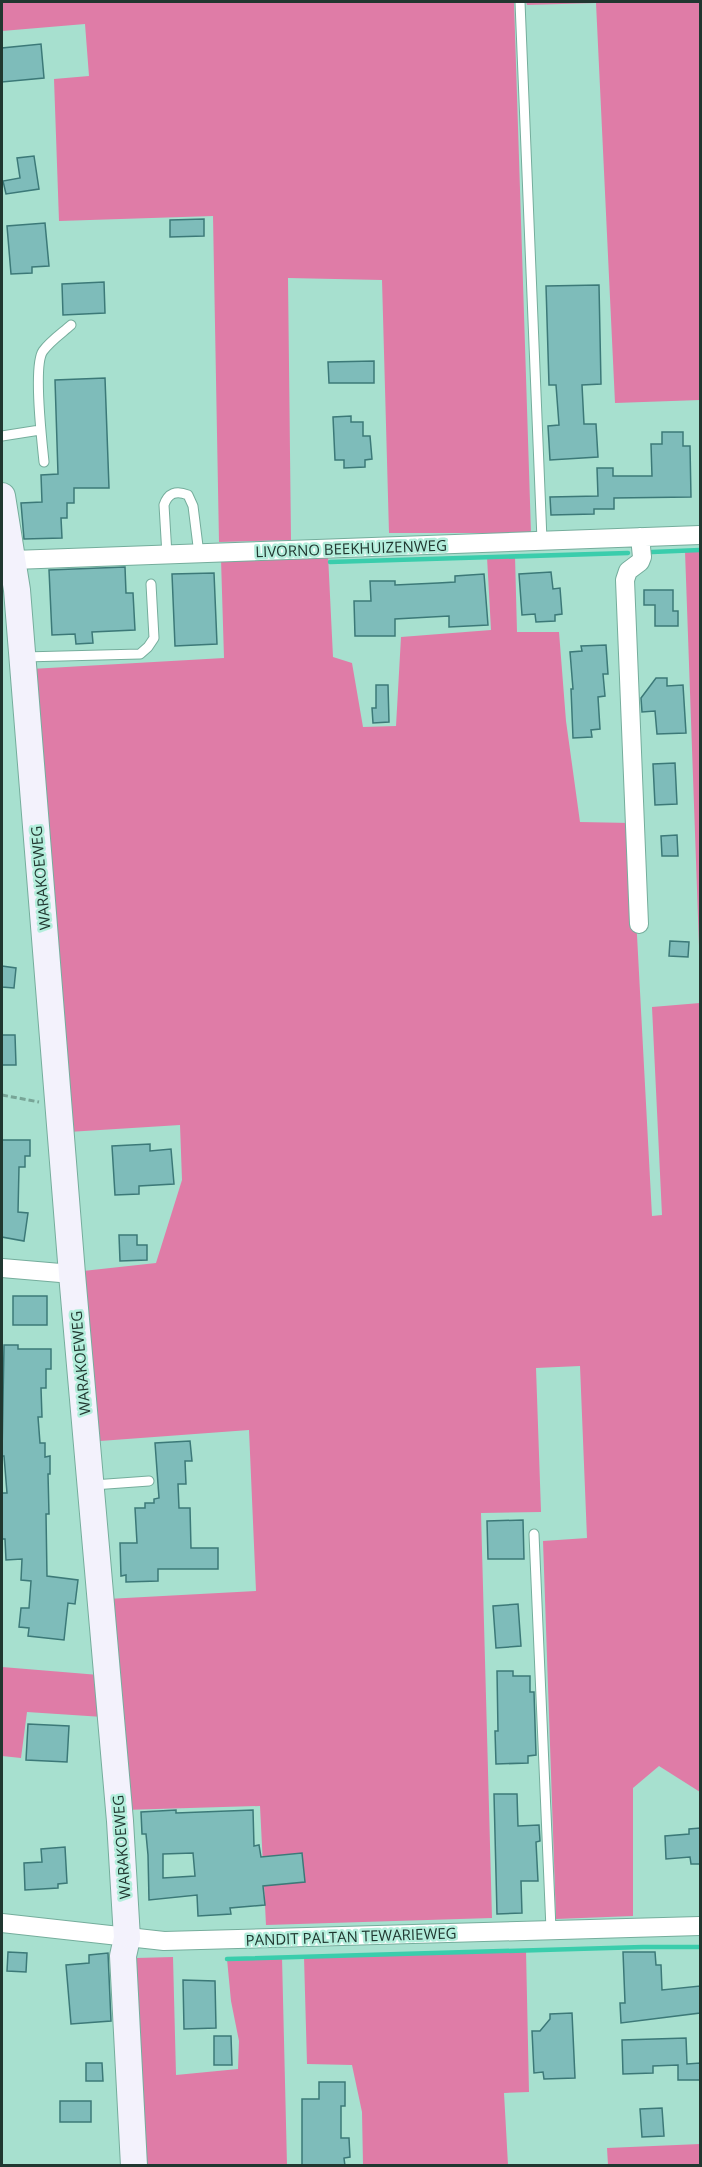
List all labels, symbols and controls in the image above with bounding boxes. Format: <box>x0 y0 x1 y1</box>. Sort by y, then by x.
street label: LIVORNO BEEKHUIZENWEG <box>255 535 447 561</box>
street label: WARAKOEWEG <box>25 825 55 931</box>
street label: WARAKOEWEG <box>65 1310 95 1416</box>
street label: WARAKOEWEG <box>107 1794 135 1900</box>
street label: PANDIT PALTAN TEWARIEWEG <box>245 1922 457 1950</box>

